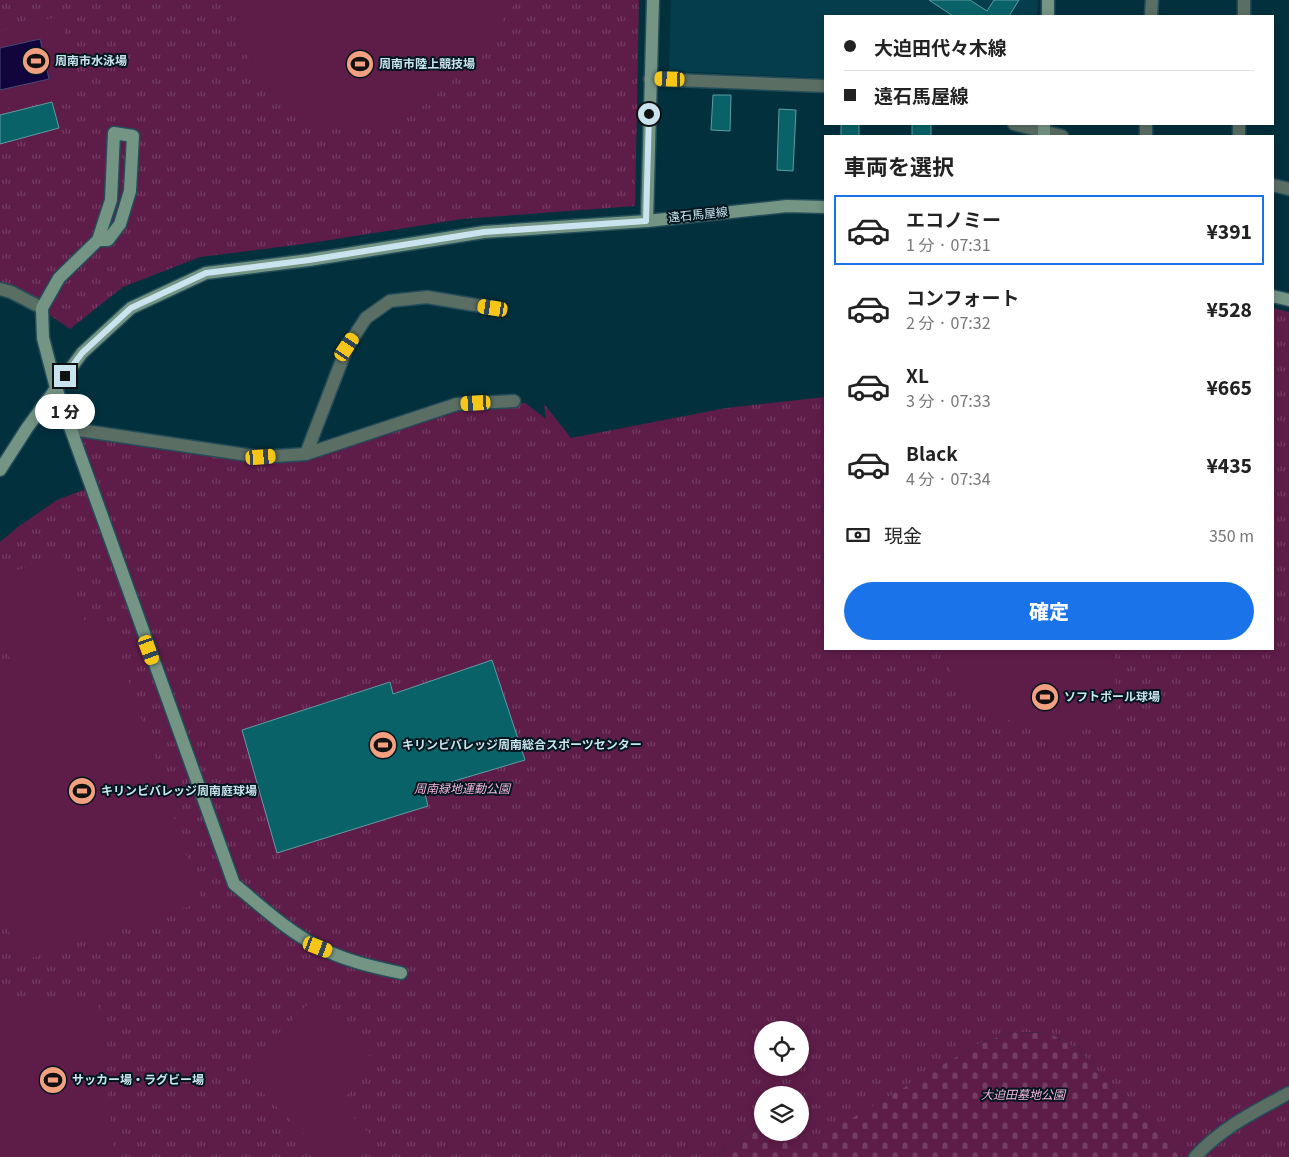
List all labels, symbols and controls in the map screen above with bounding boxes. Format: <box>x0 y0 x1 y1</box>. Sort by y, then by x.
text: 大迫田代々木線 <box>874 33 1007 60</box>
sports icon: 周南市水泳場 <box>21 46 51 76</box>
sports icon: 周南市陸上競技場 <box>345 49 375 79</box>
place label: 周南市水泳場 <box>55 51 127 68</box>
place label: 周南市陸上競技場 <box>379 54 475 71</box>
car <box>654 71 685 87</box>
text: 遠石馬屋線 <box>874 81 969 108</box>
route start <box>638 103 660 125</box>
text: 車両を選択 <box>844 149 954 181</box>
street label: 遠石馬屋線 <box>667 202 729 225</box>
text: エコノミー <box>906 205 1001 232</box>
icon: car <box>846 208 891 253</box>
text: ¥391 <box>1206 217 1252 244</box>
text: 1 分 · 07:31 <box>906 232 991 256</box>
text: コンフォート <box>906 283 1019 310</box>
icon: car <box>846 286 891 331</box>
text: ¥528 <box>1206 295 1252 322</box>
car <box>477 298 508 318</box>
text: 2 分 · 07:32 <box>906 310 991 334</box>
car <box>332 330 361 364</box>
text: XL <box>906 361 929 388</box>
icon: car <box>846 364 891 409</box>
route end <box>54 365 76 387</box>
text: ¥665 <box>1206 373 1252 400</box>
text: 3 分 · 07:33 <box>906 388 991 412</box>
callout: 1 分 <box>35 394 95 428</box>
car <box>460 395 491 411</box>
text: 1 分 <box>50 399 80 423</box>
text: Black <box>906 439 958 466</box>
icon: car <box>846 442 891 487</box>
car <box>245 448 276 466</box>
text: ¥435 <box>1206 451 1252 478</box>
text: 4 分 · 07:34 <box>906 466 991 490</box>
icon: cash <box>844 521 872 549</box>
text: 現金 <box>884 521 922 548</box>
text: 350 m <box>1209 523 1254 547</box>
button: 確定 <box>844 582 1254 640</box>
car <box>136 633 161 667</box>
sports icon: ソフトボール球場 <box>1030 682 1060 712</box>
place label: ソフトボール球場 <box>1064 687 1160 704</box>
sports icon: キリンビバレッジ周南総合スポーツセンター <box>368 730 398 760</box>
place label: キリンビバレッジ周南総合スポーツセンター <box>402 735 642 752</box>
sports icon: キリンビバレッジ周南庭球場 <box>67 776 97 806</box>
park label: 周南緑地運動公園 <box>414 779 512 796</box>
place label: キリンビバレッジ周南庭球場 <box>101 781 257 798</box>
car <box>301 935 334 959</box>
map controls <box>754 1021 809 1141</box>
button: locate <box>754 1021 809 1076</box>
sports icon: サッカー場・ラグビー場 <box>38 1065 68 1095</box>
place label: サッカー場・ラグビー場 <box>72 1070 204 1087</box>
park label: 大迫田墓地公園 <box>981 1085 1067 1102</box>
button: layers <box>754 1086 809 1141</box>

